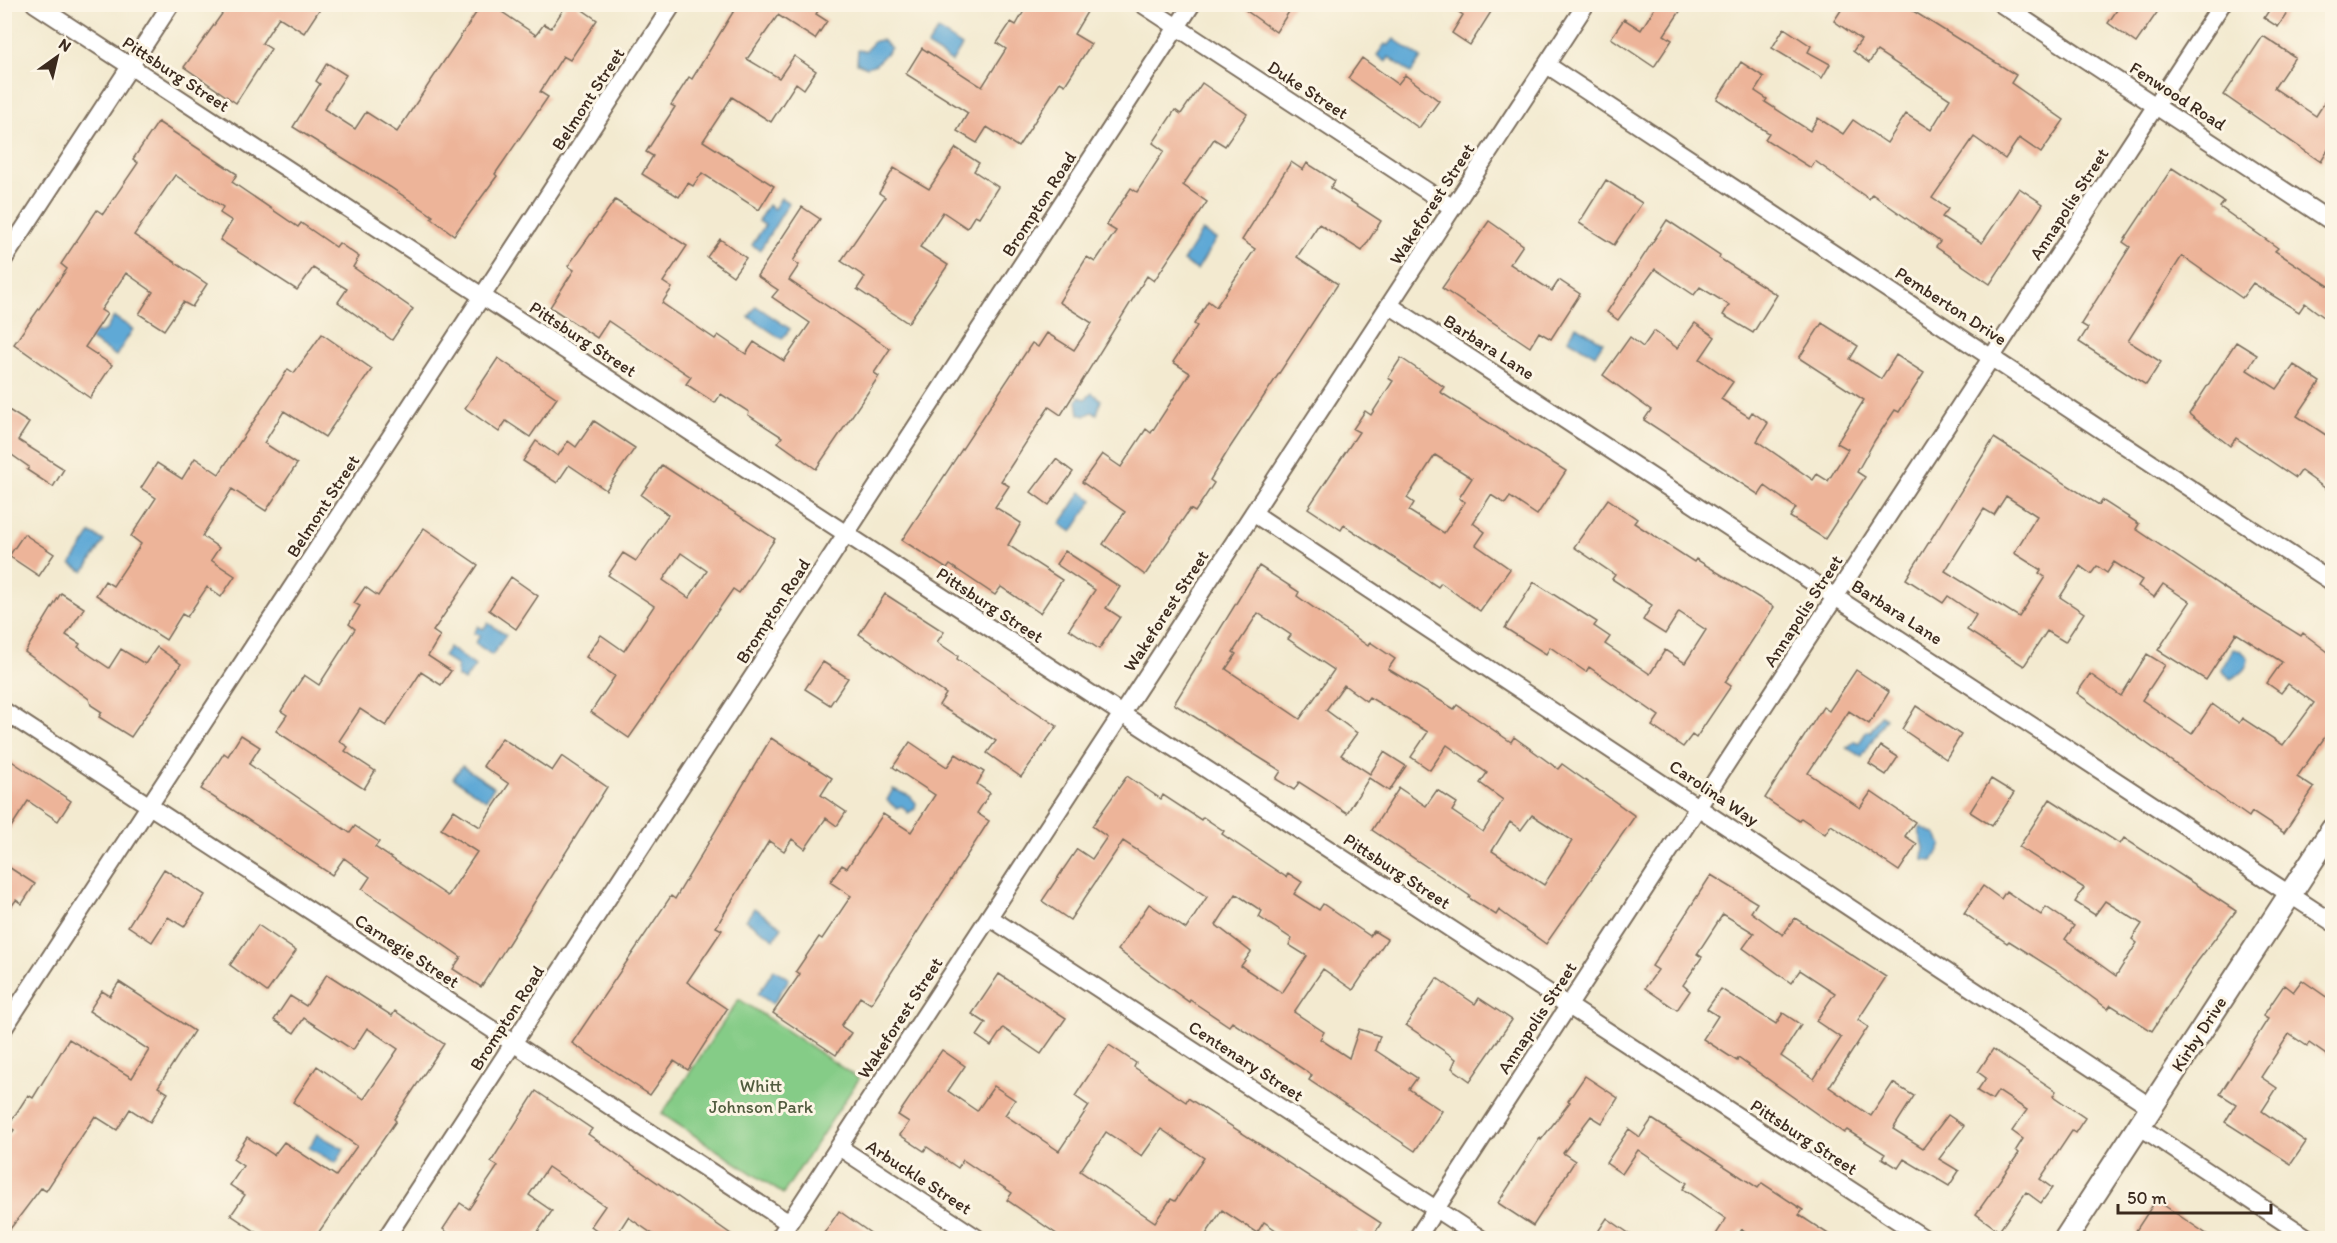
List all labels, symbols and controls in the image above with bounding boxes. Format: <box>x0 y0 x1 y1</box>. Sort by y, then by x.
north arrow <box>27 27 87 87</box>
street label: Pittsburg Street <box>118 31 234 117</box>
text: N <box>55 34 75 56</box>
street label: Belmont Street <box>547 43 629 154</box>
street label: Duke Street <box>1264 56 1353 124</box>
street label: Fenwood Road <box>2126 57 2230 135</box>
street label: Wakeforest Street <box>1385 139 1480 269</box>
street label: Annapolis Street <box>2025 144 2113 264</box>
street label: Brompton Road <box>997 147 1081 261</box>
street label: Pemberton Drive <box>1891 262 2011 350</box>
street label: Pittsburg Street <box>525 296 641 382</box>
street label: Barbara Lane <box>1439 309 1539 385</box>
street label: Belmont Street <box>282 450 364 561</box>
street label: Wakeforest Street <box>1119 546 1214 676</box>
street label: Annapolis Street <box>1759 551 1847 671</box>
street label: Brompton Road <box>731 554 815 668</box>
street label: Pittsburg Street <box>932 562 1048 648</box>
street label: Barbara Lane <box>1847 574 1947 650</box>
street label: Carolina Way <box>1665 755 1763 831</box>
street label: Pittsburg Street <box>1339 828 1455 914</box>
street label: Carnegie Street <box>351 909 464 993</box>
street label: Wakeforest Street <box>853 953 948 1083</box>
street label: Annapolis Street <box>1493 958 1581 1078</box>
street label: Brompton Road <box>465 961 549 1075</box>
street label: Kirby Drive <box>2167 992 2231 1076</box>
street label: Centenary Street <box>1184 1016 1308 1107</box>
park label: Whitt Johnson Park <box>709 1075 814 1118</box>
street label: Pittsburg Street <box>1746 1094 1862 1180</box>
street label: Arbuckle Street <box>862 1135 976 1219</box>
scale bar <box>2118 1177 2271 1215</box>
text: 50 m <box>2127 1187 2167 1209</box>

